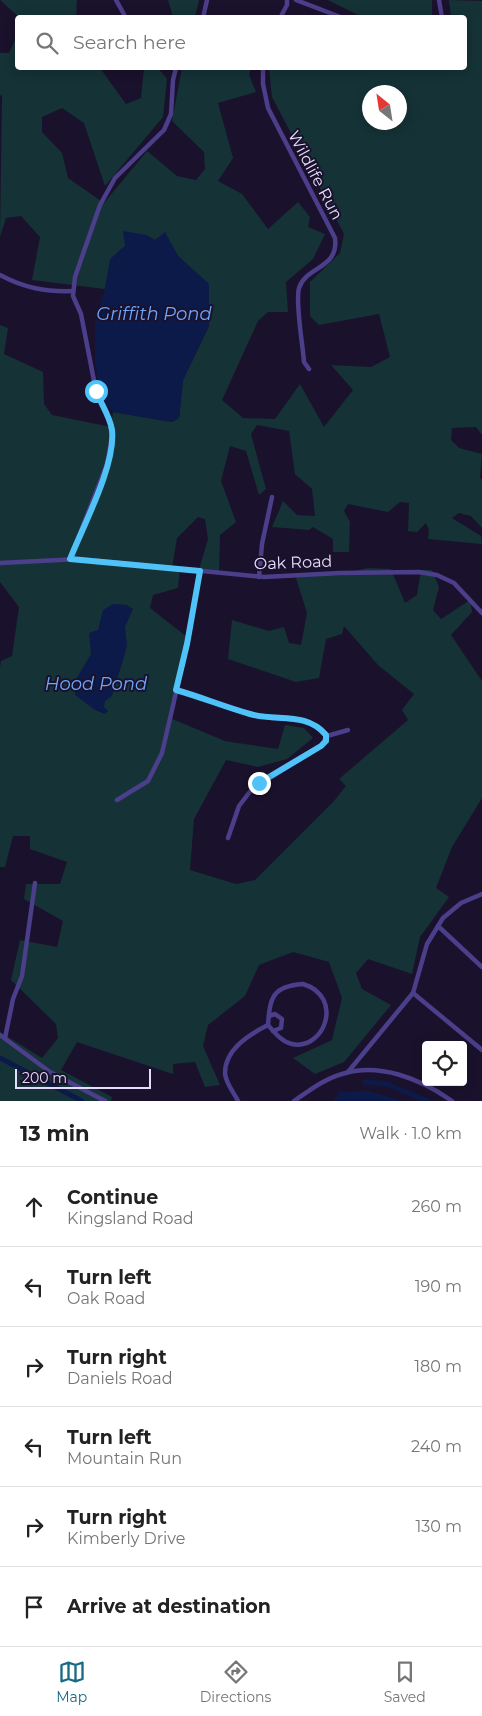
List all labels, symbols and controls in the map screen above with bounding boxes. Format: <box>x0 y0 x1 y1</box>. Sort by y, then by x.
search box <box>15 15 467 70</box>
icon: search <box>33 29 61 57</box>
text: Search here <box>73 31 186 54</box>
north arrow <box>362 85 407 130</box>
street label: Wildlife Run <box>284 128 347 223</box>
water label: Griffith Pond <box>96 303 213 325</box>
route start <box>85 380 108 403</box>
street label: Oak Road <box>253 552 333 573</box>
water label: Hood Pond <box>45 673 148 695</box>
route end <box>248 772 271 795</box>
map controls <box>422 1041 467 1086</box>
button: locate <box>422 1041 467 1086</box>
scale bar <box>15 1066 151 1089</box>
text: 200 m <box>22 1069 67 1087</box>
text: 13 min <box>20 1121 89 1146</box>
text: Walk · 1.0 km <box>359 1124 462 1143</box>
text: Continue <box>67 1186 158 1209</box>
icon: ahead <box>20 1193 48 1221</box>
text: 260 m <box>411 1197 462 1216</box>
text: Kingsland Road <box>67 1209 194 1228</box>
text: Turn left <box>67 1266 152 1289</box>
icon: left <box>20 1273 48 1301</box>
text: 190 m <box>415 1277 462 1296</box>
text: Oak Road <box>67 1289 145 1308</box>
text: Turn right <box>67 1346 167 1369</box>
icon: right <box>20 1353 48 1381</box>
text: 180 m <box>414 1357 462 1376</box>
text: Daniels Road <box>67 1369 173 1388</box>
text: Turn left <box>67 1426 152 1449</box>
icon: left <box>20 1433 48 1461</box>
text: 240 m <box>411 1437 462 1456</box>
text: Mountain Run <box>67 1449 182 1468</box>
text: Turn right <box>67 1506 167 1529</box>
icon: right <box>20 1513 48 1541</box>
text: 130 m <box>415 1517 462 1536</box>
text: Kimberly Drive <box>67 1529 185 1548</box>
icon: arrive <box>20 1593 48 1621</box>
text: Arrive at destination <box>67 1595 271 1618</box>
tab: Map <box>56 1658 87 1706</box>
tab: Directions <box>200 1658 271 1706</box>
tab: Saved <box>384 1658 426 1706</box>

